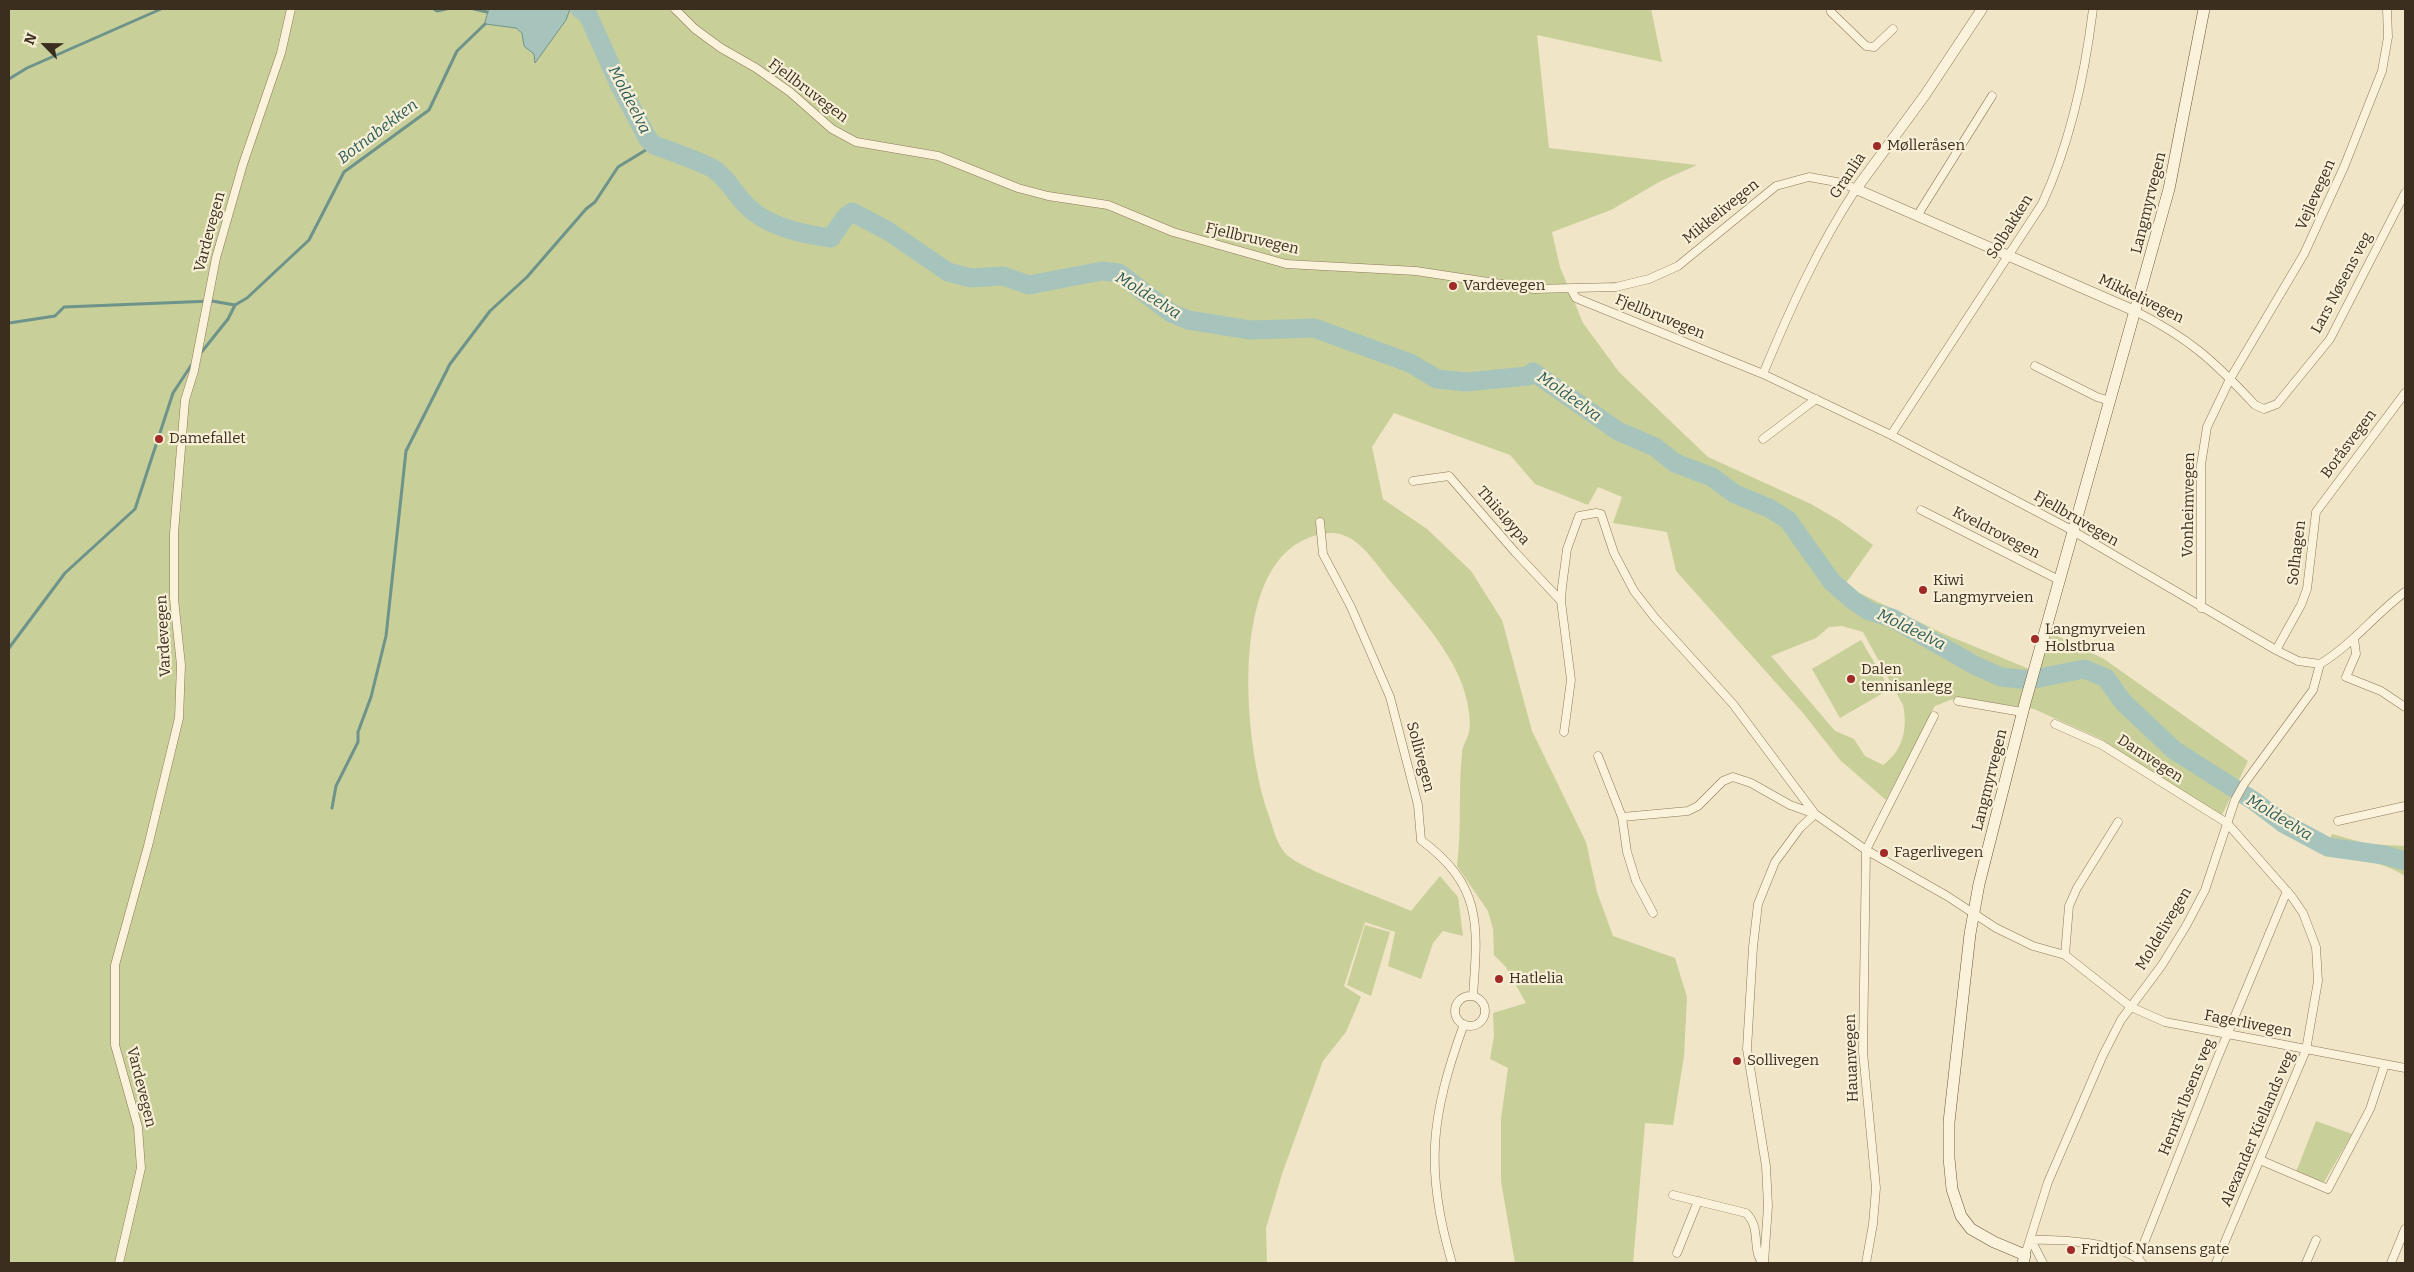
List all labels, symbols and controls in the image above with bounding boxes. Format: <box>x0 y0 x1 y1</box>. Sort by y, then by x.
north arrow <box>20 20 70 70</box>
text: N <box>21 31 41 47</box>
street label: Fjellbruvegen <box>765 55 851 127</box>
water label: Moldeelva <box>604 63 654 137</box>
water label: Botnabekken <box>334 96 422 168</box>
place label: Mølleråsen <box>1887 137 1965 155</box>
marker: Mølleråsen <box>1871 140 1883 152</box>
street label: Granlia <box>1826 150 1870 202</box>
street label: Langmyrvegen <box>2128 150 2170 256</box>
street label: Vejlevegen <box>2292 157 2340 233</box>
street label: Mikkelivegen <box>1679 176 1763 248</box>
street label: Vardevegen <box>191 190 229 274</box>
street label: Solbakken <box>1983 191 2037 263</box>
street label: Fjellbruvegen <box>1204 220 1300 258</box>
street label: Lars Nøsens veg <box>2308 229 2376 337</box>
water label: Moldeelva <box>1112 268 1184 324</box>
street label: Mikkelivegen <box>2095 271 2187 327</box>
place label: Vardevegen <box>1463 277 1545 295</box>
marker: Vardevegen <box>1447 280 1459 292</box>
street label: Fjellbruvegen <box>1612 291 1708 343</box>
water label: Moldeelva <box>1533 368 1605 426</box>
street label: Boråsvegen <box>2317 406 2381 482</box>
place label: Damefallet <box>169 430 246 448</box>
marker: Damefallet <box>153 433 165 445</box>
street label: Vonheimvegen <box>2179 452 2199 558</box>
street label: Thiisløypa <box>1473 483 1533 549</box>
street label: Fjellbruvegen <box>2030 487 2122 551</box>
street label: Kveldrovegen <box>1949 503 2043 563</box>
street label: Solhagen <box>2284 520 2310 586</box>
place label: Kiwi Langmyrveien <box>1933 572 2033 607</box>
marker: Kiwi Langmyrveien <box>1917 584 1929 596</box>
street label: Vardevegen <box>153 595 175 677</box>
water label: Moldeelva <box>1874 605 1948 655</box>
place label: Langmyrveien Holstbrua <box>2045 621 2145 656</box>
marker: Langmyrveien Holstbrua <box>2029 633 2041 645</box>
place label: Dalen tennisanlegg <box>1861 661 1952 696</box>
marker: Dalen tennisanlegg <box>1845 673 1857 685</box>
street label: Sollivegen <box>1402 720 1438 794</box>
street label: Langmyrvegen <box>1969 727 2011 833</box>
street label: Damvegen <box>2114 731 2186 787</box>
water label: Moldeelva <box>2243 791 2315 845</box>
place label: Fagerlivegen <box>1894 844 1983 862</box>
marker: Fagerlivegen <box>1878 847 1890 859</box>
street label: Moldelivegen <box>2132 884 2196 974</box>
place label: Hatlelia <box>1509 970 1563 988</box>
marker: Hatlelia <box>1493 973 1505 985</box>
street label: Fagerlivegen <box>2203 1007 2293 1041</box>
street label: Hauanvegen <box>1841 1014 1863 1102</box>
street label: Henrik Ibsens veg <box>2155 1036 2219 1158</box>
street label: Vardevegen <box>122 1045 160 1129</box>
street label: Alexander Kiellands veg <box>2217 1049 2299 1209</box>
place label: Sollivegen <box>1747 1052 1819 1070</box>
marker: Sollivegen <box>1731 1055 1743 1067</box>
place label: Fridtjof Nansens gate <box>2081 1241 2229 1259</box>
marker: Fridtjof Nansens gate <box>2065 1244 2077 1256</box>

